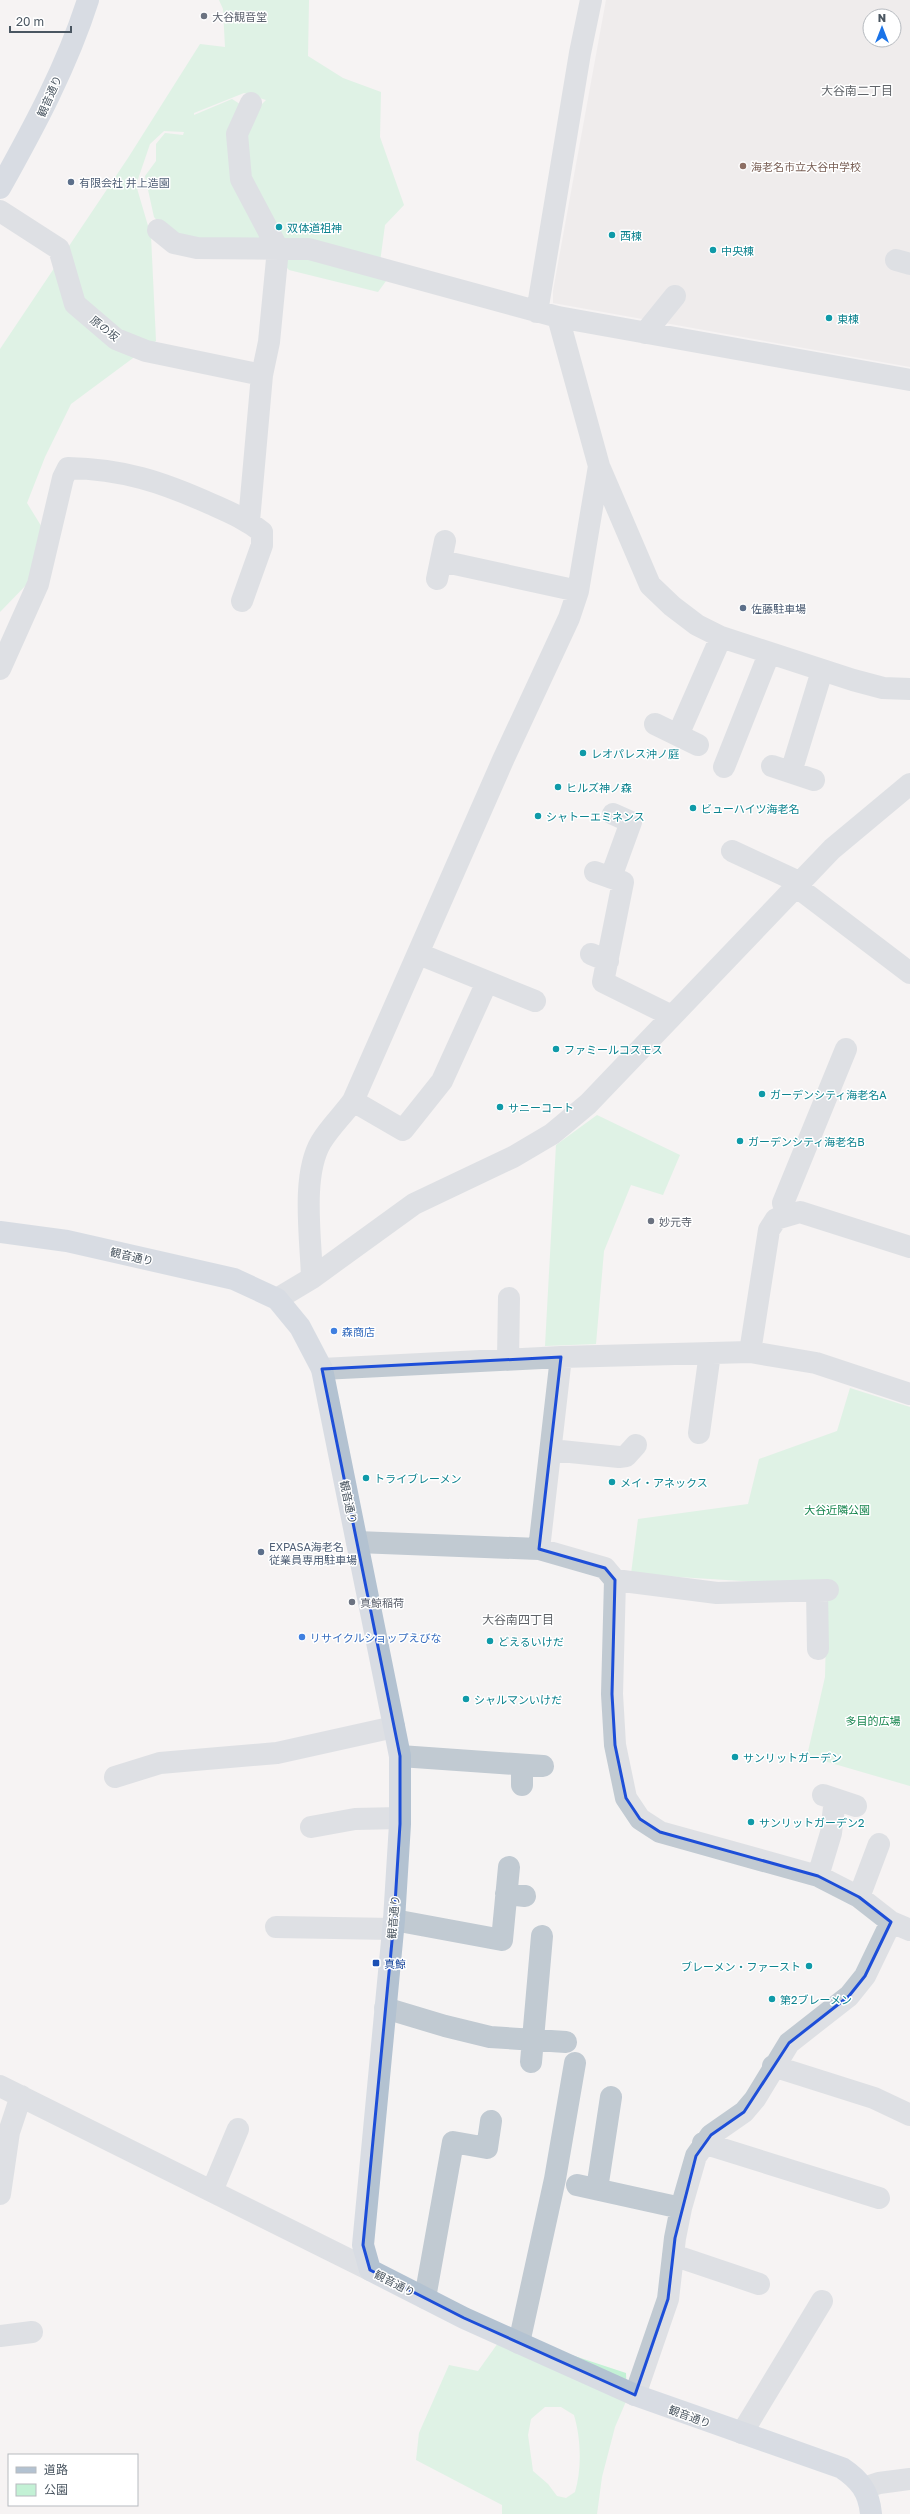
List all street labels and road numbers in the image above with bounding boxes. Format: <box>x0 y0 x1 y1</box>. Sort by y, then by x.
street label: 観音通り <box>34 73 64 119</box>
street label: 原の坂 <box>88 313 122 343</box>
street label: 観音通り <box>109 1245 155 1267</box>
street label: 観音通り <box>338 1479 360 1525</box>
street label: 観音通り <box>385 1895 401 1939</box>
street label: 観音通り <box>372 2267 418 2299</box>
street label: 観音通り <box>667 2402 713 2430</box>

